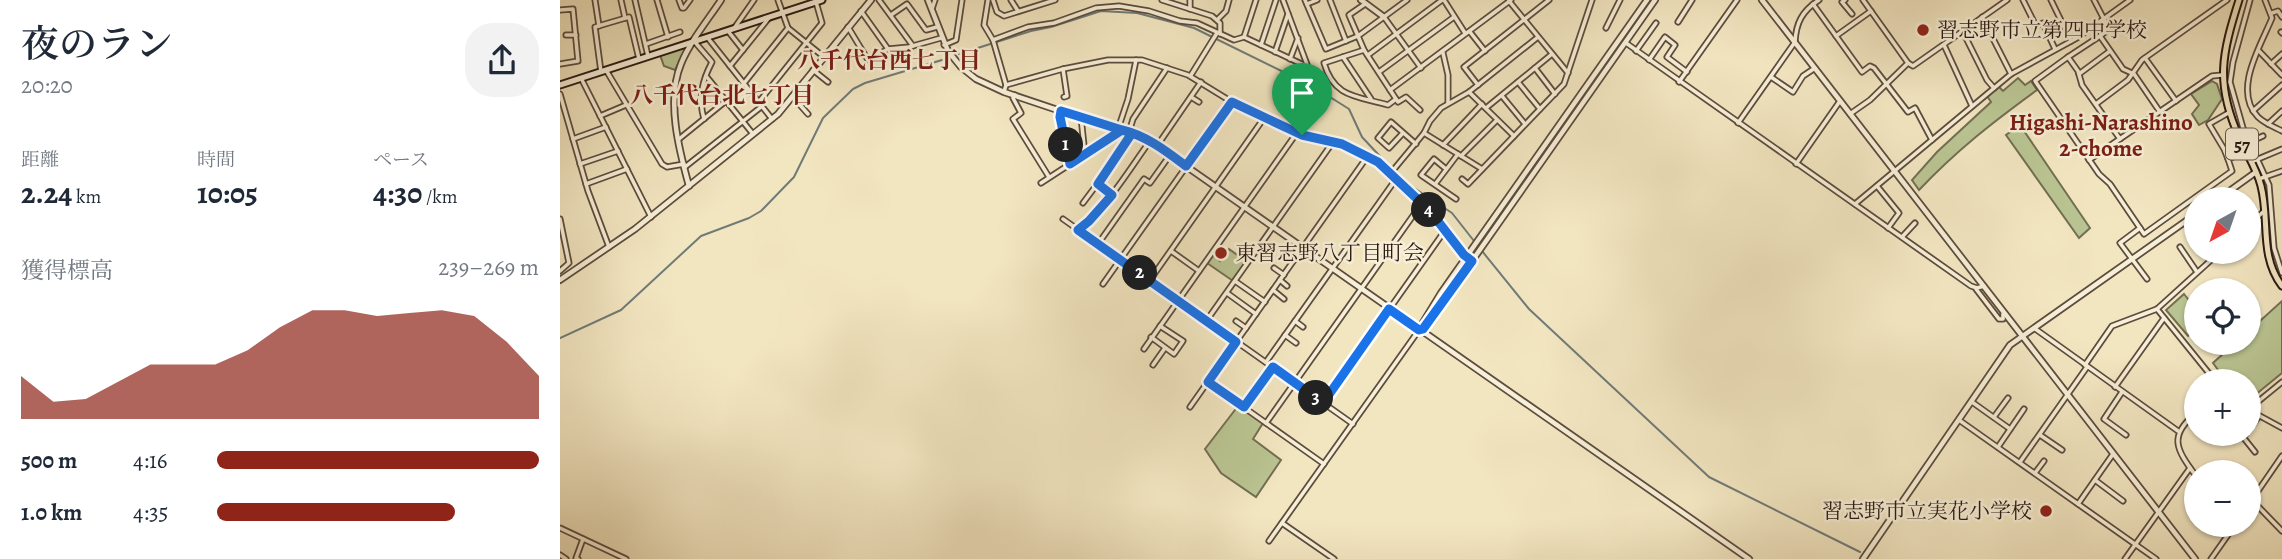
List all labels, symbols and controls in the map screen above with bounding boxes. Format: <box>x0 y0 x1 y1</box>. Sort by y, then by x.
place label: 習志野市立第四中学校 <box>1937 16 2147 44</box>
text: 夜のラン <box>21 18 173 70</box>
marker: 習志野市立第四中学校 <box>1915 22 1931 38</box>
button: share <box>465 23 539 97</box>
district label: 八千代台西七丁目 <box>797 45 981 76</box>
pin <box>1272 63 1332 135</box>
text: 20:20 <box>21 70 73 101</box>
icon: arrive <box>1283 74 1321 112</box>
district label: 八千代台北七丁目 <box>630 80 814 111</box>
district label: Higashi-Narashino 2-chome <box>2009 107 2193 164</box>
pin: 1 <box>1049 128 1084 162</box>
road number: 57 <box>2226 128 2258 160</box>
text: 1 <box>1062 131 1069 157</box>
text: 距離 <box>21 147 59 173</box>
text: 時間 <box>197 147 235 173</box>
text: ペース <box>373 147 429 173</box>
text: 2.24 <box>21 173 72 213</box>
text: 10:05 <box>197 173 258 213</box>
text: 4:30 <box>373 173 422 213</box>
text: km <box>72 184 101 210</box>
text: /km <box>422 184 458 210</box>
north arrow <box>2184 187 2261 264</box>
map controls <box>2184 187 2261 537</box>
pin: 4 <box>1412 192 1446 228</box>
text: 4 <box>1424 196 1433 222</box>
place label: 東習志野八丁目町会 <box>1235 239 1424 267</box>
marker: 東習志野八丁目町会 <box>1213 245 1229 261</box>
text: 239–269 m <box>438 252 539 283</box>
text: 獲得標高 <box>21 255 113 286</box>
pin: 2 <box>1122 256 1158 290</box>
text: 2 <box>1135 259 1144 285</box>
button: locate <box>2184 278 2261 355</box>
button: + <box>2184 369 2261 446</box>
pin: 3 <box>1298 380 1334 416</box>
text: 3 <box>1311 384 1320 410</box>
text: 500 m <box>21 445 77 476</box>
text: 4:16 <box>133 445 167 476</box>
button: − <box>2184 460 2261 537</box>
text: 1.0 km <box>21 497 82 528</box>
text: 4:35 <box>133 497 168 528</box>
place label: 習志野市立実花小学校 <box>1822 497 2032 525</box>
marker: 習志野市立実花小学校 <box>2038 503 2054 519</box>

